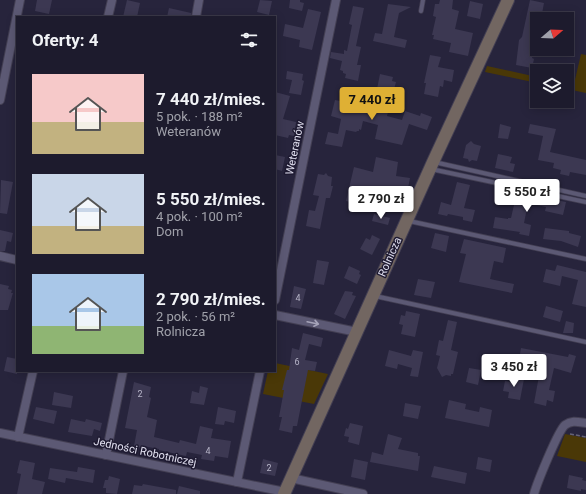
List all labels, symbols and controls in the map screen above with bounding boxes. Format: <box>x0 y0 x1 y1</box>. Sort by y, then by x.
north arrow <box>530 12 574 56</box>
map controls <box>530 12 574 108</box>
icon: filters <box>238 29 260 51</box>
text: Oferty: 4 <box>32 30 99 50</box>
button: layers <box>530 64 574 108</box>
pin: 7 440 zł <box>331 87 413 121</box>
text: 7 440 zł/mies. <box>156 89 266 109</box>
icon: home <box>64 90 112 138</box>
text: 7 440 zł <box>349 92 395 107</box>
text: 5 pok. · 188 m² <box>156 109 242 124</box>
street label: Weteranów <box>283 119 307 176</box>
text: Weteranów <box>156 124 221 139</box>
pin: 5 550 zł <box>486 179 568 213</box>
text: 5 550 zł <box>504 184 550 199</box>
pin: 2 790 zł <box>340 186 422 220</box>
text: 5 550 zł/mies. <box>156 189 266 209</box>
icon: home <box>64 190 112 238</box>
text: 2 790 zł <box>358 191 404 206</box>
text: 4 pok. · 100 m² <box>156 209 242 224</box>
text: Dom <box>156 224 183 239</box>
street label: Rolnicza <box>376 235 404 279</box>
text: 2 790 zł/mies. <box>156 289 266 309</box>
icon: home <box>64 290 112 338</box>
house number: 4 <box>295 293 301 303</box>
text: 2 pok. · 56 m² <box>156 309 235 324</box>
one-way arrow <box>306 319 319 327</box>
text: Rolnicza <box>156 324 205 339</box>
pin: 3 450 zł <box>473 354 555 388</box>
house number: 6 <box>294 357 300 367</box>
text: 3 450 zł <box>491 359 537 374</box>
house number: 2 <box>137 389 143 399</box>
street label: Jedności Robotniczej <box>92 435 198 469</box>
house number: 4 <box>205 446 211 456</box>
house number: 2 <box>266 463 272 473</box>

